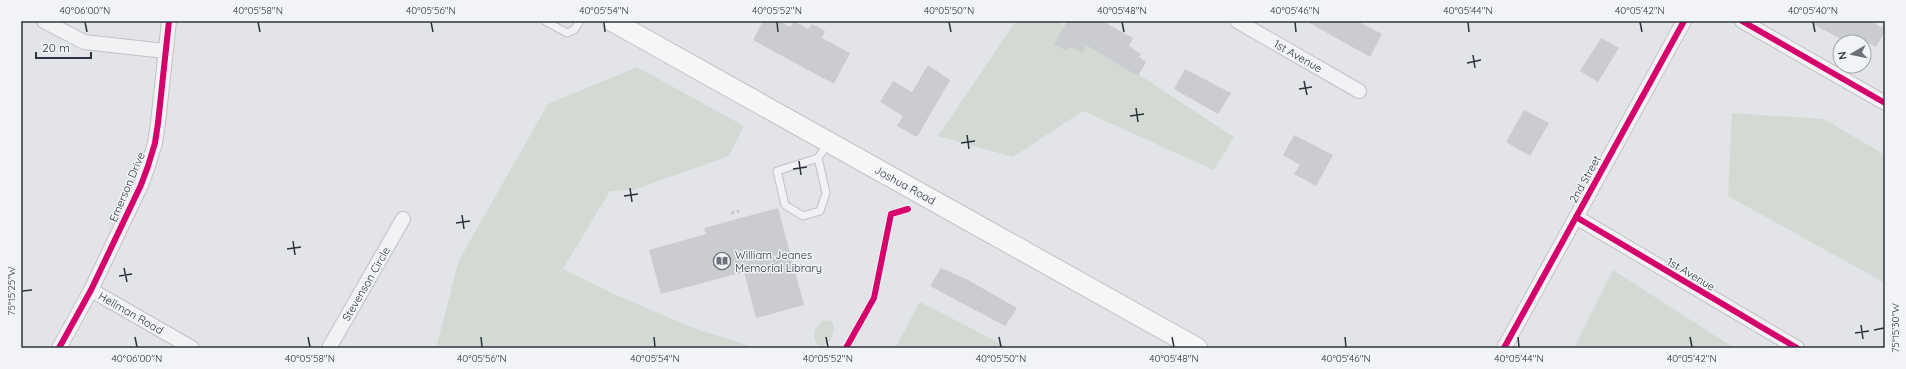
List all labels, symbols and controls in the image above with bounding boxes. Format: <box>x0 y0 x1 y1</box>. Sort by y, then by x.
text: 40°06'00"N <box>60 4 110 17</box>
text: 40°05'58"N <box>233 4 283 17</box>
text: 40°05'56"N <box>406 4 456 17</box>
text: 40°05'54"N <box>579 4 629 17</box>
text: 40°05'52"N <box>752 4 802 17</box>
text: 40°05'50"N <box>924 4 974 17</box>
text: 40°05'48"N <box>1097 4 1147 17</box>
text: 40°05'46"N <box>1270 4 1320 17</box>
text: 40°05'44"N <box>1443 4 1493 17</box>
text: 40°05'42"N <box>1615 4 1665 17</box>
text: 40°05'40"N <box>1788 4 1838 17</box>
scale bar <box>36 34 91 60</box>
north arrow <box>1832 34 1872 74</box>
street label: 1st Avenue <box>1271 37 1325 75</box>
text: 20 m <box>42 40 70 55</box>
text: N <box>1835 50 1850 61</box>
street label: Emerson Drive <box>106 150 148 224</box>
street label: 2nd Street <box>1566 153 1604 205</box>
street label: Joshua Road <box>872 163 938 207</box>
street label: Stevenson Circle <box>339 244 393 324</box>
place label: William Jeanes Memorial Library <box>735 248 822 275</box>
library icon: William Jeanes Memorial Library <box>712 251 732 271</box>
street label: 1st Avenue <box>1664 254 1718 294</box>
text: 75°15'25"W <box>5 266 18 316</box>
street label: Hellman Road <box>96 289 166 337</box>
text: 75°15'30"W <box>1889 303 1902 353</box>
text: 40°06'00"N <box>112 352 162 365</box>
text: 40°05'58"N <box>285 352 335 365</box>
text: 40°05'56"N <box>457 352 507 365</box>
text: 40°05'54"N <box>630 352 680 365</box>
text: 40°05'52"N <box>803 352 853 365</box>
text: 40°05'50"N <box>976 352 1026 365</box>
text: 40°05'48"N <box>1149 352 1199 365</box>
text: 40°05'46"N <box>1321 352 1371 365</box>
text: 40°05'44"N <box>1494 352 1544 365</box>
text: 40°05'42"N <box>1667 352 1717 365</box>

